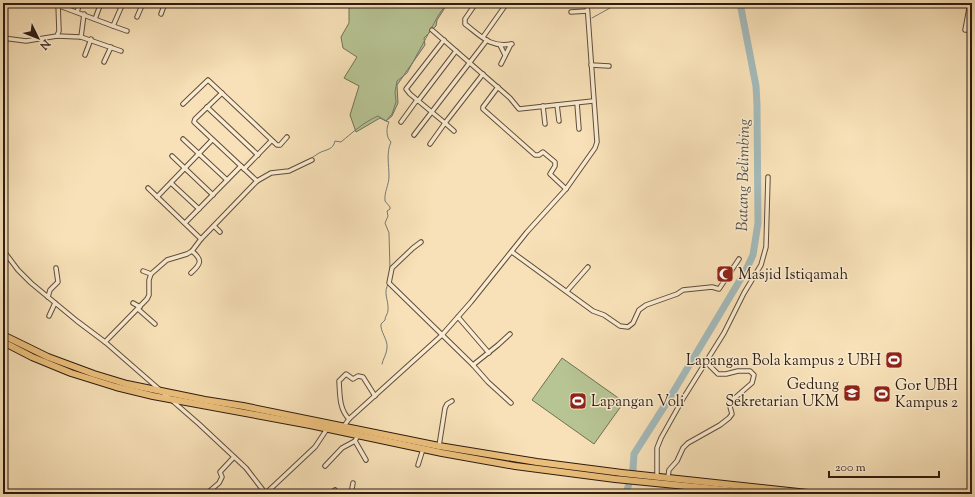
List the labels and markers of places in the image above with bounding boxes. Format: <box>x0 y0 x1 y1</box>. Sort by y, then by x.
mosque icon: Masjid Istiqamah <box>715 264 735 284</box>
place label: Masjid Istiqamah <box>738 265 848 286</box>
sports icon: Lapangan Bola kampus 2 UBH <box>884 350 904 370</box>
place label: Lapangan Bola kampus 2 UBH <box>686 351 881 372</box>
place label: Gedung Sekretarian UKM <box>725 375 839 413</box>
place label: Gor UBH Kampus 2 <box>895 376 958 414</box>
school or university icon: Gedung Sekretarian UKM <box>842 383 862 403</box>
sports icon: Gor UBH Kampus 2 <box>872 384 892 404</box>
sports icon: Lapangan Voli <box>568 391 588 411</box>
place label: Lapangan Voli <box>591 392 684 413</box>

